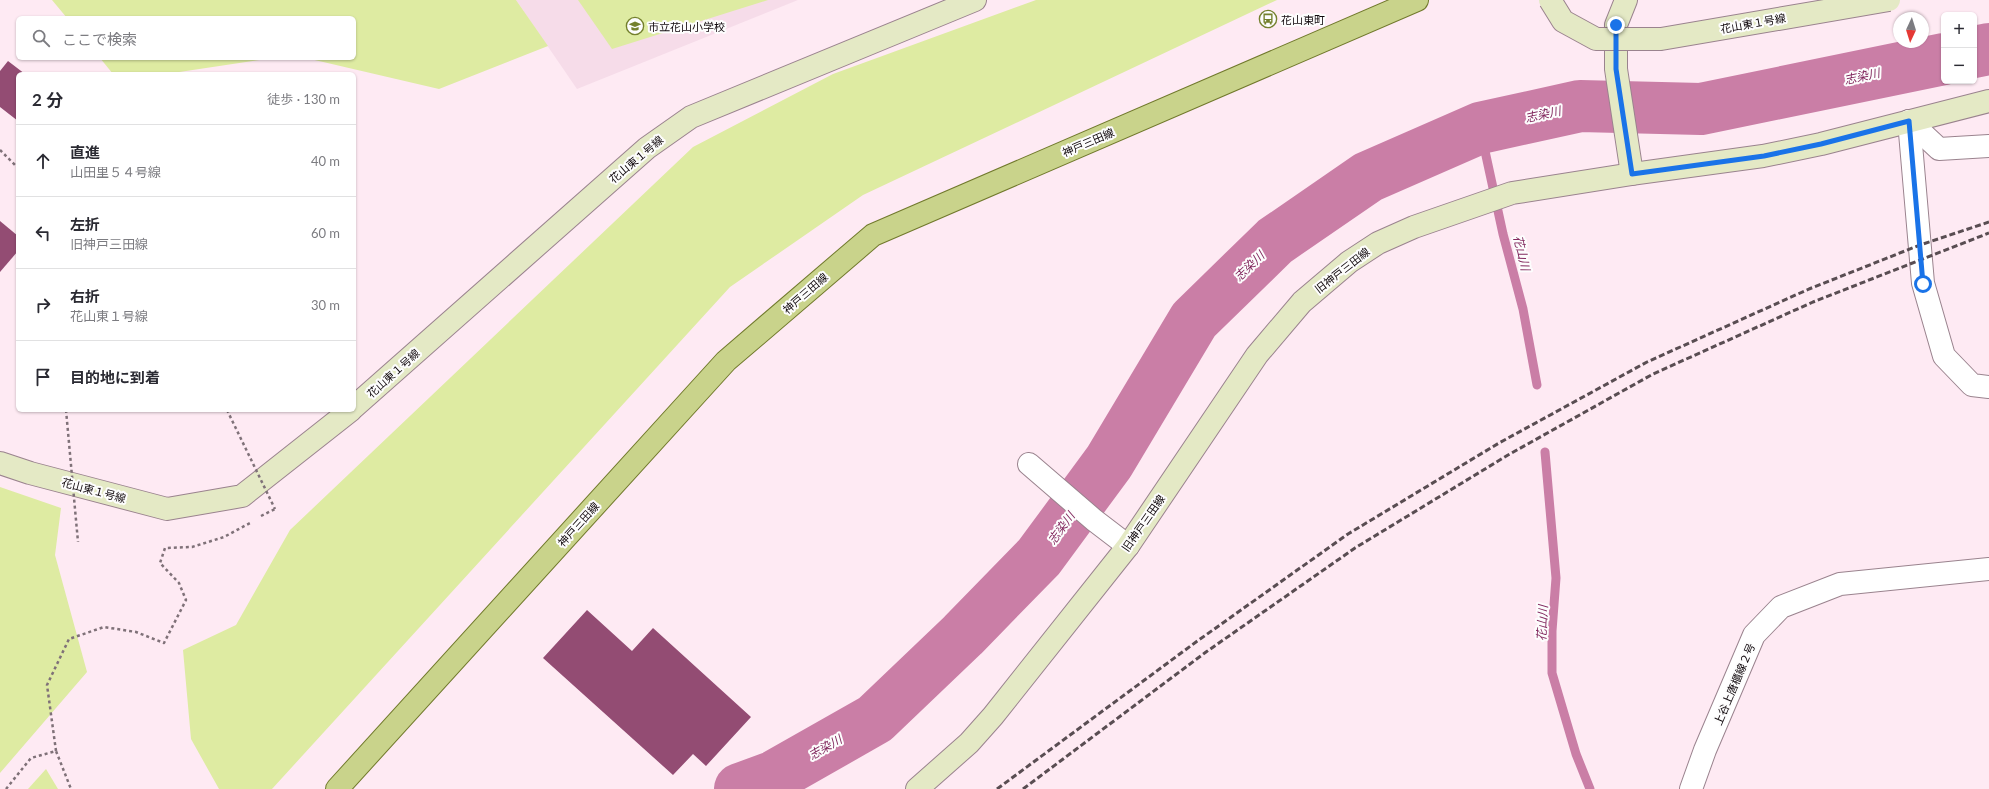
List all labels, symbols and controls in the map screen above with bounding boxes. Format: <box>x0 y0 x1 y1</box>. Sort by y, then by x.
bus stop icon: 花山東町 <box>1258 9 1278 29</box>
street label: 花山東１号線 <box>1719 11 1787 35</box>
north arrow <box>1893 12 1929 48</box>
map controls <box>1941 12 1977 84</box>
button: + <box>1941 12 1977 48</box>
place label: 花山東町 <box>1281 13 1325 26</box>
search box <box>16 16 356 60</box>
school or university icon: 市立花山小学校 <box>625 16 645 36</box>
route end <box>1607 16 1625 34</box>
place label: 市立花山小学校 <box>648 20 725 33</box>
icon: search <box>30 27 52 49</box>
text: ここで検索 <box>62 30 137 48</box>
button: − <box>1941 48 1977 84</box>
water label: 志染川 <box>1843 65 1883 87</box>
text: 2 分 <box>32 89 63 110</box>
text: 徒歩 · 130 m <box>267 91 340 107</box>
water label: 志染川 <box>1524 103 1564 125</box>
street label: 神戸三田線 <box>1060 125 1116 159</box>
street label: 花山東１号線 <box>607 133 665 185</box>
text: 直進 <box>70 143 100 161</box>
icon: ahead <box>32 150 54 172</box>
text: 40 m <box>311 153 340 169</box>
text: 山田里５４号線 <box>70 164 161 180</box>
text: 左折 <box>70 215 100 233</box>
icon: left <box>32 222 54 244</box>
text: 60 m <box>311 225 340 241</box>
water label: 花山川 <box>1511 234 1534 274</box>
text: 旧神戸三田線 <box>70 236 148 252</box>
street label: 旧神戸三田線 <box>1312 245 1372 295</box>
water label: 志染川 <box>1231 247 1269 284</box>
street label: 神戸三田線 <box>780 270 830 316</box>
route start <box>1914 275 1932 293</box>
text: 右折 <box>70 287 100 305</box>
icon: right <box>32 294 54 316</box>
text: 30 m <box>311 297 340 313</box>
text: 花山東１号線 <box>70 308 148 324</box>
street label: 花山東１号線 <box>364 346 422 400</box>
icon: arrive <box>32 366 54 388</box>
text: 目的地に到着 <box>70 368 160 386</box>
street label: 花山東１号線 <box>60 475 128 505</box>
street label: 旧神戸三田線 <box>1119 492 1167 554</box>
street label: 神戸三田線 <box>555 499 601 549</box>
water label: 志染川 <box>1044 507 1079 547</box>
water label: 花山川 <box>1534 603 1551 641</box>
street label: 上谷上唐櫃線２号 <box>1711 641 1757 727</box>
water label: 志染川 <box>806 731 846 762</box>

